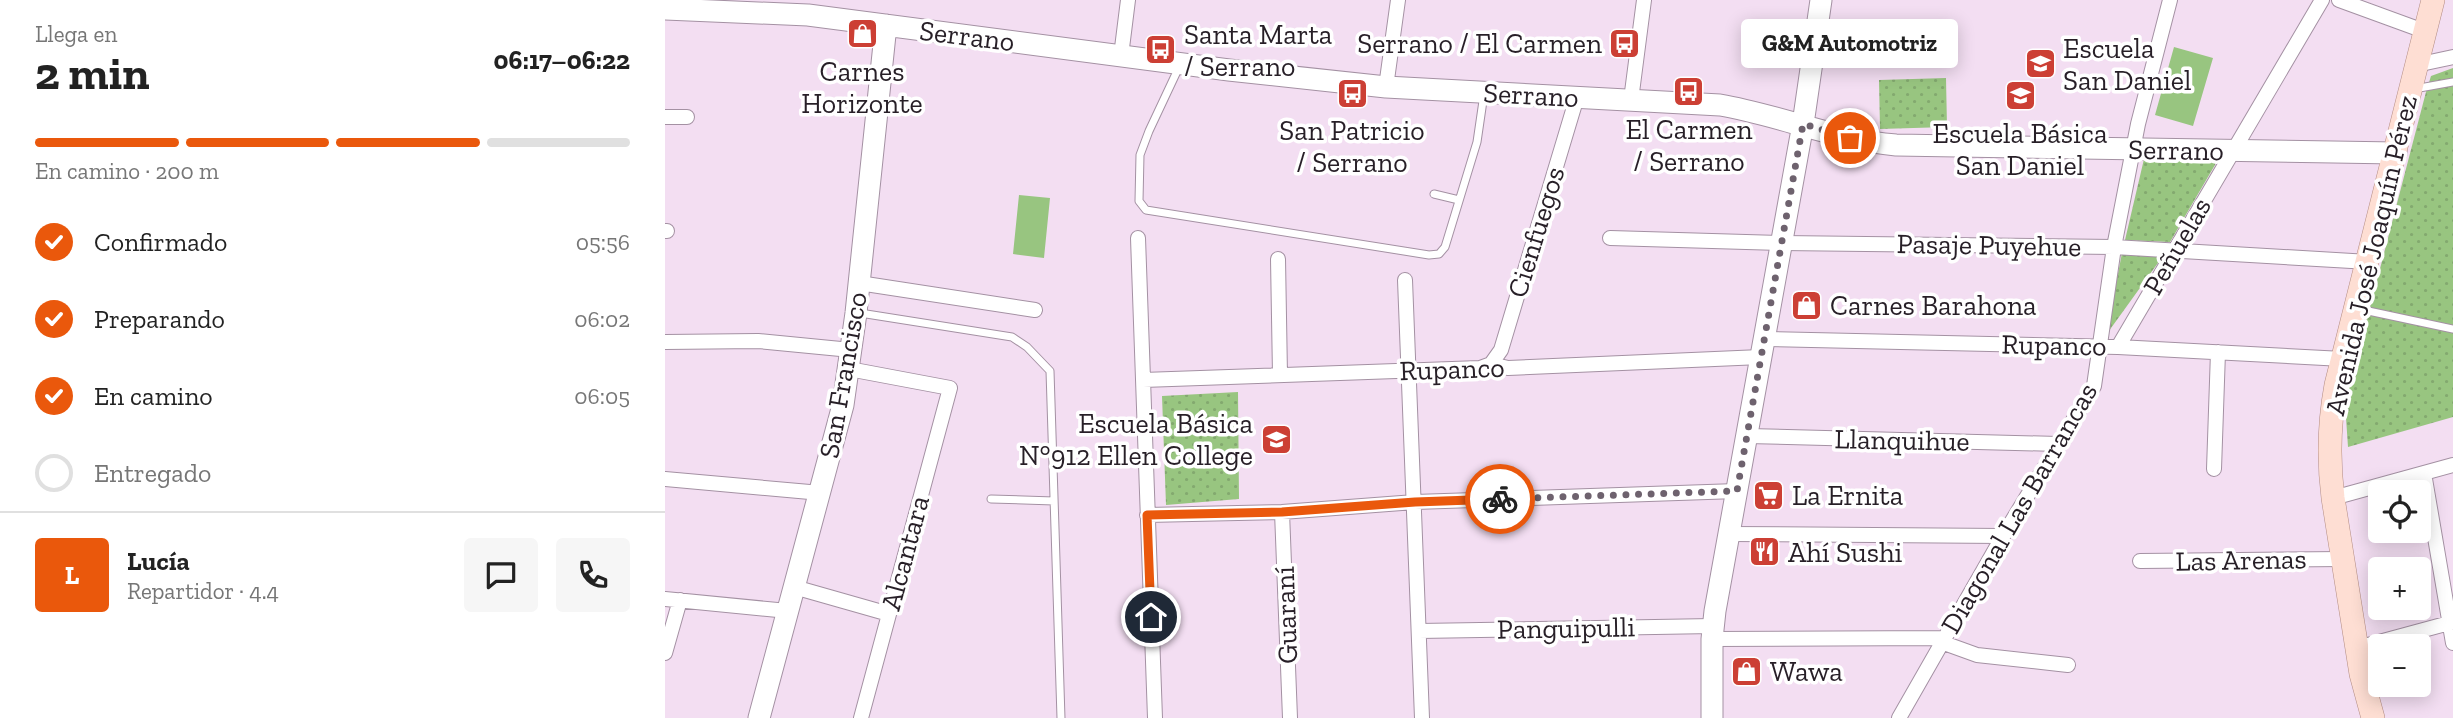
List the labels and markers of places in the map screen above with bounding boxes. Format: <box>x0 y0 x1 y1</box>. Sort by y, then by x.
shop icon: Carnes Horizonte <box>845 17 879 51</box>
place label: Santa Marta / Serrano <box>1184 18 1333 83</box>
callout: G&M Automotriz <box>1741 19 1959 68</box>
bus stop icon: Serrano / El Carmen <box>1608 26 1642 60</box>
place label: Serrano / El Carmen <box>1357 27 1602 60</box>
place label: Escuela San Daniel <box>2063 32 2191 97</box>
bus stop icon: Santa Marta / Serrano <box>1144 33 1178 67</box>
school or university icon: Escuela San Daniel <box>2023 47 2057 81</box>
place label: Carnes Horizonte <box>801 55 923 120</box>
bus stop icon: El Carmen / Serrano <box>1672 75 1706 109</box>
bus stop icon: San Patricio / Serrano <box>1335 76 1369 110</box>
school or university icon: Escuela Básica San Daniel <box>2003 79 2037 113</box>
pin <box>1820 108 1880 168</box>
place label: El Carmen / Serrano <box>1625 113 1753 178</box>
place label: San Patricio / Serrano <box>1279 114 1425 179</box>
place label: Escuela Básica San Daniel <box>1933 117 2108 182</box>
shop icon: Carnes Barahona <box>1790 288 1824 322</box>
place label: Carnes Barahona <box>1830 289 2037 322</box>
place label: Escuela Básica N°912 Ellen College <box>1019 407 1253 472</box>
school or university icon: Escuela Básica N°912 Ellen College <box>1259 422 1293 456</box>
supermarket icon: La Ernita <box>1752 478 1786 512</box>
place label: La Ernita <box>1792 479 1904 512</box>
restaurant icon: Ahí Sushi <box>1748 535 1782 569</box>
place label: Ahí Sushi <box>1788 536 1903 569</box>
pin <box>1121 587 1181 647</box>
shop icon: Wawa <box>1730 654 1764 688</box>
place label: Wawa <box>1770 655 1843 688</box>

